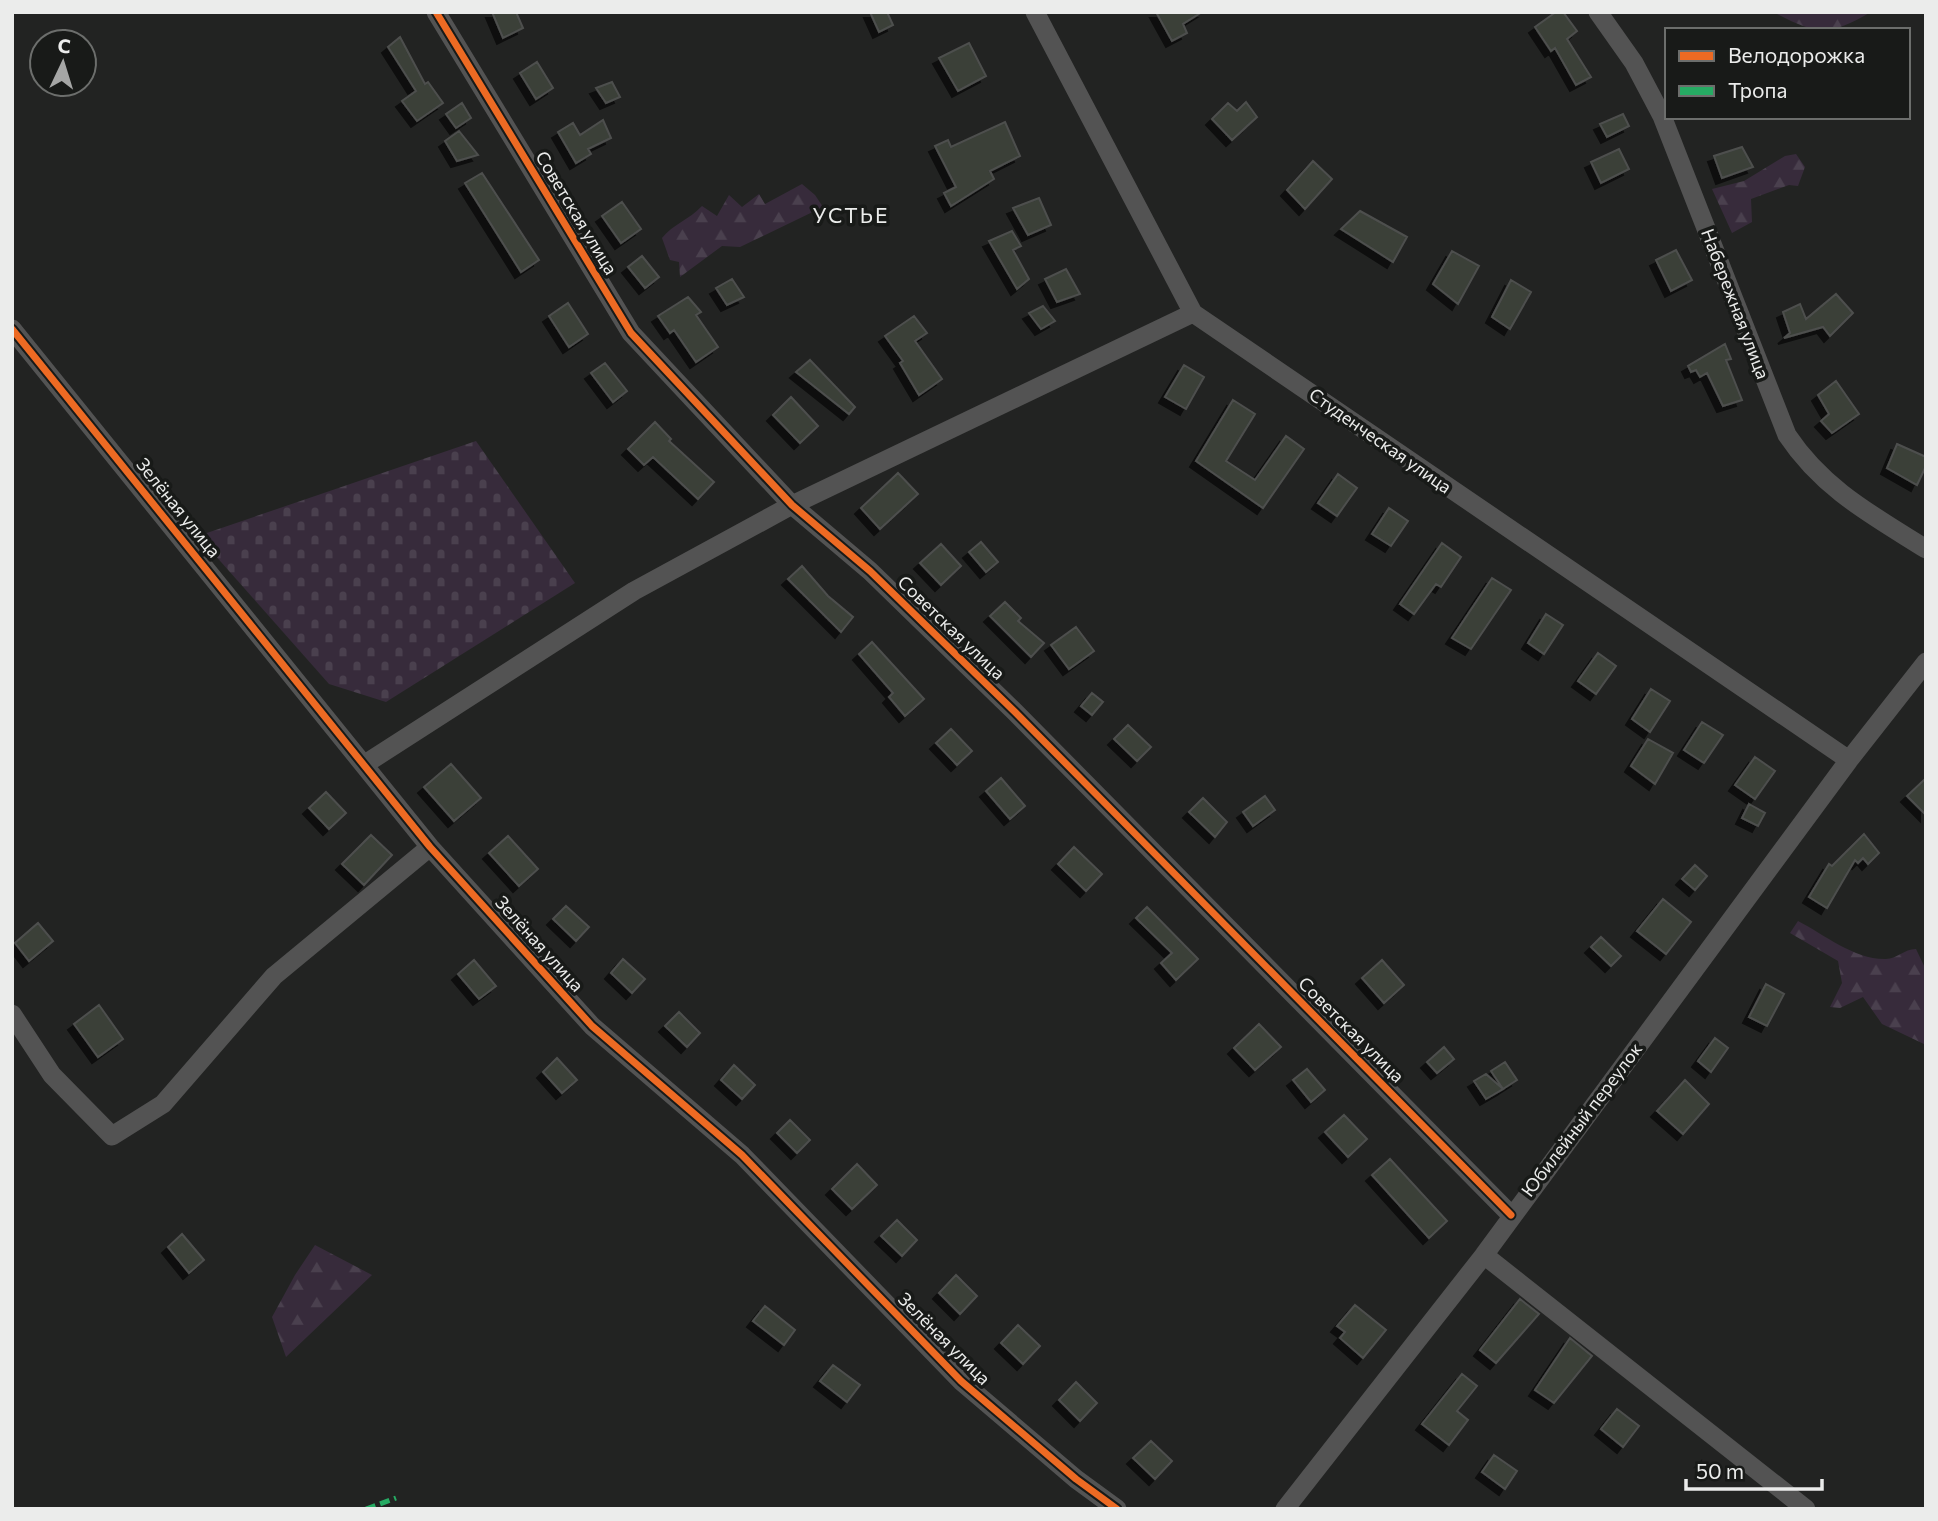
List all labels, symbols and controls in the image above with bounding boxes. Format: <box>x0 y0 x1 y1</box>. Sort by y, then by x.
north arrow <box>28 28 98 98</box>
legend <box>1665 28 1910 119</box>
text: С <box>57 34 72 57</box>
text: Велодорожка <box>1728 42 1865 67</box>
text: Тропа <box>1728 77 1787 102</box>
street label: Советская улица <box>531 147 622 278</box>
district label: УСТЬЕ <box>813 202 889 227</box>
street label: Набережная улица <box>1697 225 1775 382</box>
street label: Студенческая улица <box>1305 383 1456 498</box>
street label: Зелёная улица <box>132 453 226 561</box>
street label: Советская улица <box>894 571 1010 684</box>
street label: Зелёная улица <box>491 891 589 996</box>
street label: Советская улица <box>1294 972 1409 1087</box>
street label: Юбилейный переулок <box>1516 1038 1646 1201</box>
street label: Зелёная улица <box>894 1288 995 1389</box>
scale bar <box>1686 1448 1822 1492</box>
text: 50 m <box>1696 1458 1744 1483</box>

